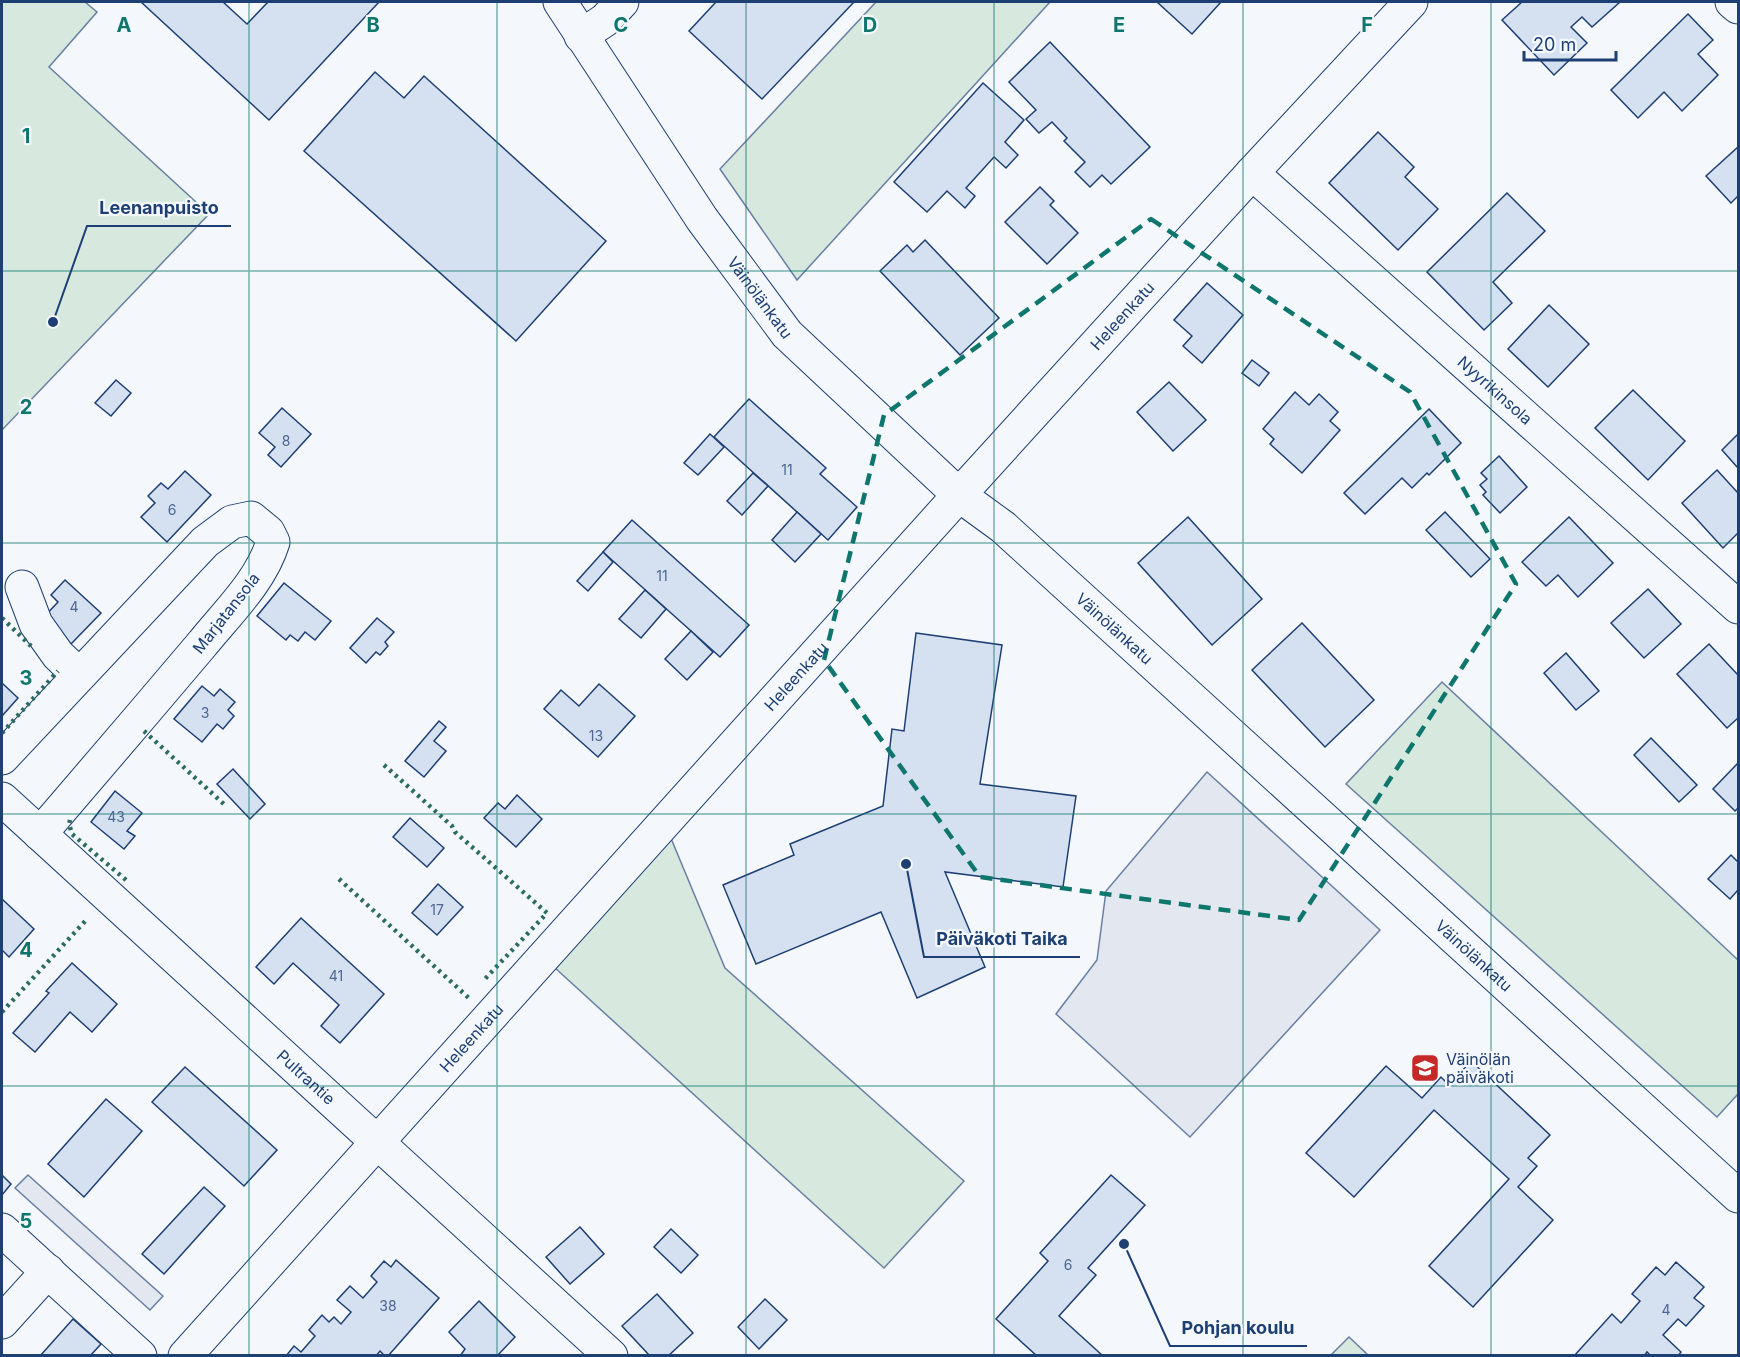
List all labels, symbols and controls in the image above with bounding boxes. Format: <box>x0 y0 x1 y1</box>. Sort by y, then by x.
text: A <box>117 13 132 37</box>
text: B <box>366 13 380 37</box>
text: C <box>614 13 628 37</box>
text: D <box>863 13 877 37</box>
text: E <box>1113 13 1125 37</box>
text: F <box>1361 13 1373 37</box>
scale bar <box>1524 24 1616 62</box>
text: 20 m <box>1533 34 1576 55</box>
text: 1 <box>22 124 30 148</box>
callout: Leenanpuisto <box>87 190 231 226</box>
text: Leenanpuisto <box>99 197 219 218</box>
street label: Väinölänkatu <box>723 253 797 343</box>
street label: Heleenkatu <box>1086 277 1158 354</box>
street label: Nyyrikinsola <box>1454 352 1537 429</box>
text: 2 <box>20 395 32 419</box>
house number: 8 <box>282 432 290 449</box>
house number: 11 <box>781 461 793 478</box>
house number: 6 <box>168 501 176 518</box>
house number: 11 <box>656 567 668 584</box>
street label: Marjatansola <box>188 569 264 657</box>
street label: Väinölänkatu <box>1072 588 1157 668</box>
house number: 4 <box>69 598 79 615</box>
street label: Heleenkatu <box>760 638 832 715</box>
text: 3 <box>20 666 32 690</box>
house number: 3 <box>201 704 209 721</box>
house number: 13 <box>589 727 603 744</box>
house number: 43 <box>107 808 125 825</box>
house number: 17 <box>430 901 444 918</box>
street label: Väinölänkatu <box>1431 915 1516 996</box>
callout: Päiväkoti Taika <box>924 921 1080 957</box>
text: Päiväkoti Taika <box>936 928 1068 949</box>
text: 4 <box>19 938 33 962</box>
house number: 41 <box>329 967 343 984</box>
street label: Heleenkatu <box>435 999 507 1076</box>
street label: Pultrantie <box>273 1045 339 1109</box>
place label: Väinölän päiväkoti <box>1446 1049 1514 1087</box>
school or university icon: Väinölän päiväkoti <box>1409 1052 1441 1084</box>
text: 5 <box>20 1209 32 1233</box>
house number: 6 <box>1064 1256 1072 1273</box>
house number: 38 <box>379 1297 397 1314</box>
house number: 4 <box>1661 1301 1671 1318</box>
callout: Pohjan koulu <box>1170 1310 1307 1346</box>
text: Pohjan koulu <box>1182 1317 1294 1338</box>

